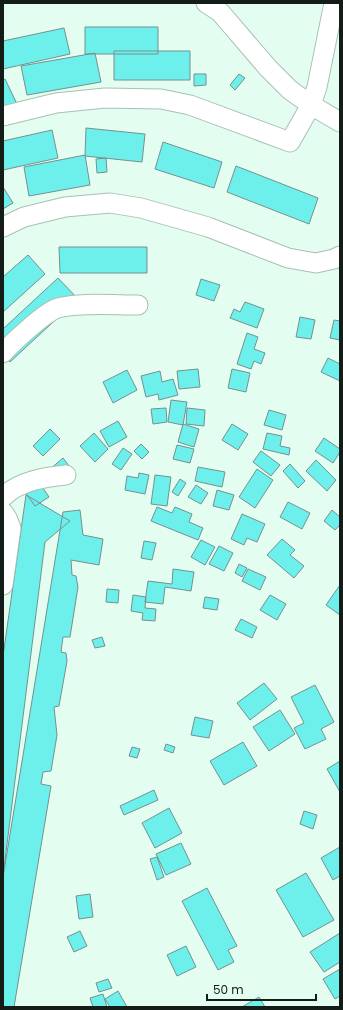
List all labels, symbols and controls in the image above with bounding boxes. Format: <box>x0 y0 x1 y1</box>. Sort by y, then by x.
scale bar <box>207 976 316 1002</box>
text: 50 m <box>213 981 244 998</box>

